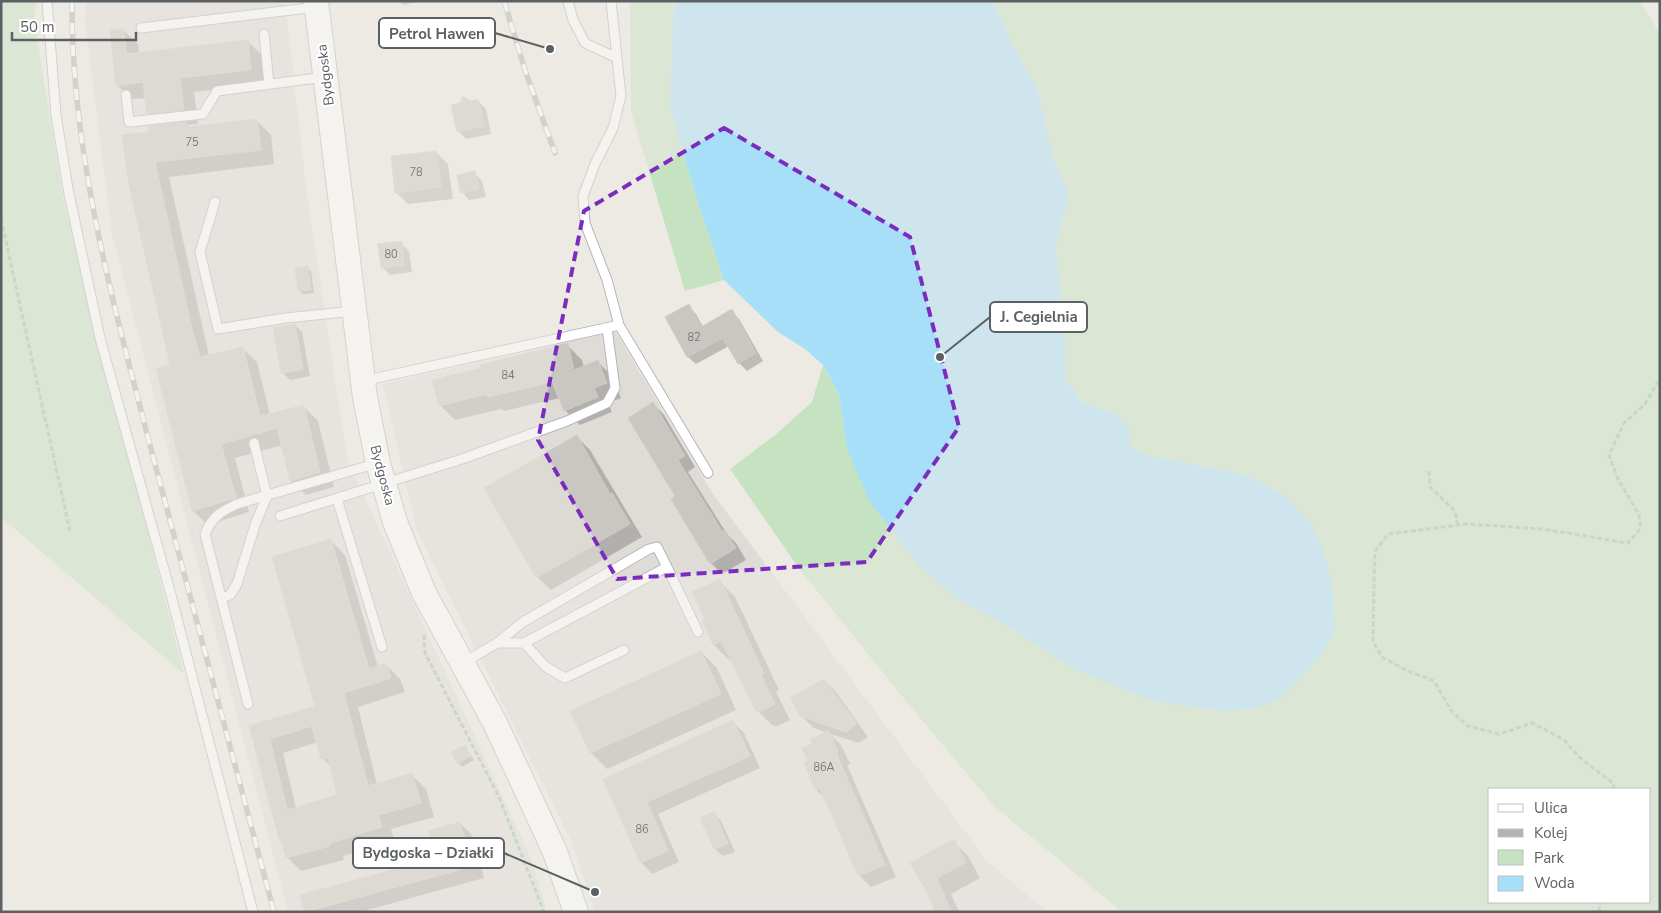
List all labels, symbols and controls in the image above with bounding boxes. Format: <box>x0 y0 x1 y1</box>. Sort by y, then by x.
scale bar <box>12 10 136 42</box>
text: 50 m <box>20 17 55 37</box>
callout: Petrol Hawen <box>379 18 495 48</box>
text: Petrol Hawen <box>389 24 485 44</box>
street label: Bydgoska <box>312 43 339 107</box>
house number: 75 <box>185 135 199 150</box>
house number: 78 <box>409 165 423 180</box>
house number: 80 <box>384 247 398 262</box>
callout: J. Cegielnia <box>990 302 1087 332</box>
text: J. Cegielnia <box>999 307 1078 327</box>
house number: 82 <box>687 330 701 345</box>
house number: 84 <box>501 368 515 383</box>
street label: Bydgoska <box>365 443 400 507</box>
house number: 86A <box>813 760 835 775</box>
legend <box>1488 788 1651 903</box>
text: Ulica <box>1534 798 1568 818</box>
house number: 86 <box>635 822 649 837</box>
text: Kolej <box>1534 823 1567 843</box>
callout: Bydgoska – Działki <box>353 838 504 868</box>
text: Bydgoska – Działki <box>362 843 494 863</box>
text: Park <box>1534 848 1564 868</box>
text: Woda <box>1534 873 1575 893</box>

